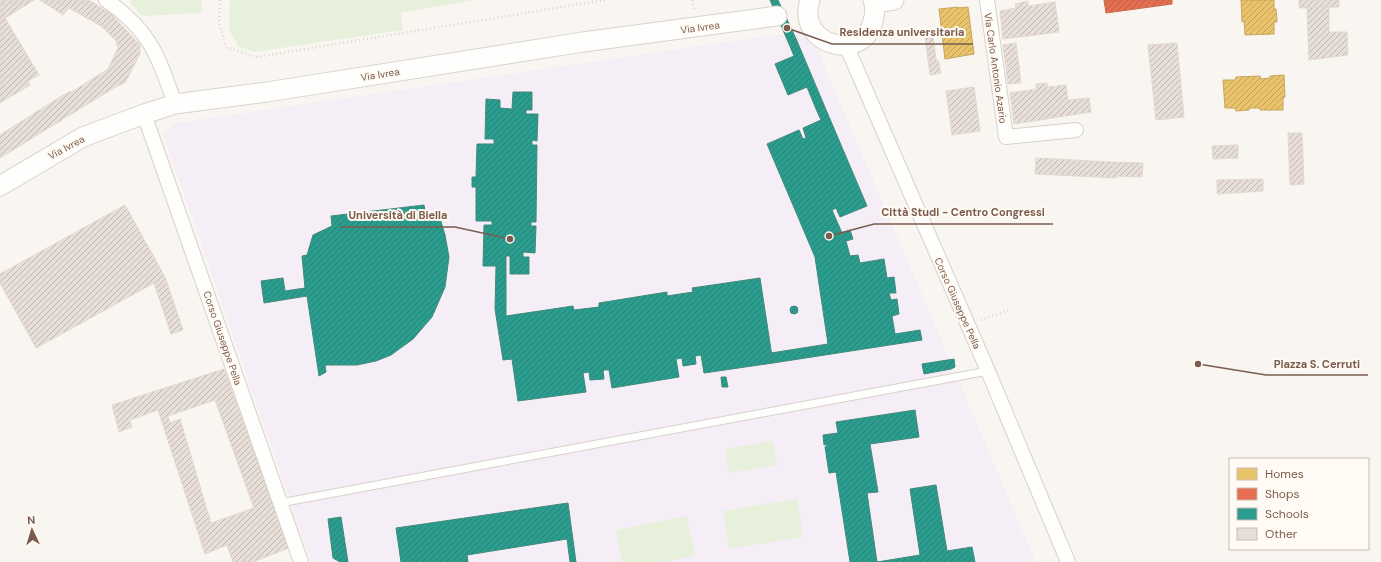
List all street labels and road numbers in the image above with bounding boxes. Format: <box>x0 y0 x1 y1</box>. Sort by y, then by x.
street label: Via Carlo Antonio Azario <box>981 12 1010 124</box>
street label: Via Ivrea <box>680 18 721 37</box>
street label: Via Ivrea <box>360 65 401 84</box>
street label: Via Ivrea <box>46 132 87 162</box>
street label: Corso Giuseppe Pella <box>932 255 984 351</box>
street label: Corso Giuseppe Pella <box>200 289 245 387</box>

